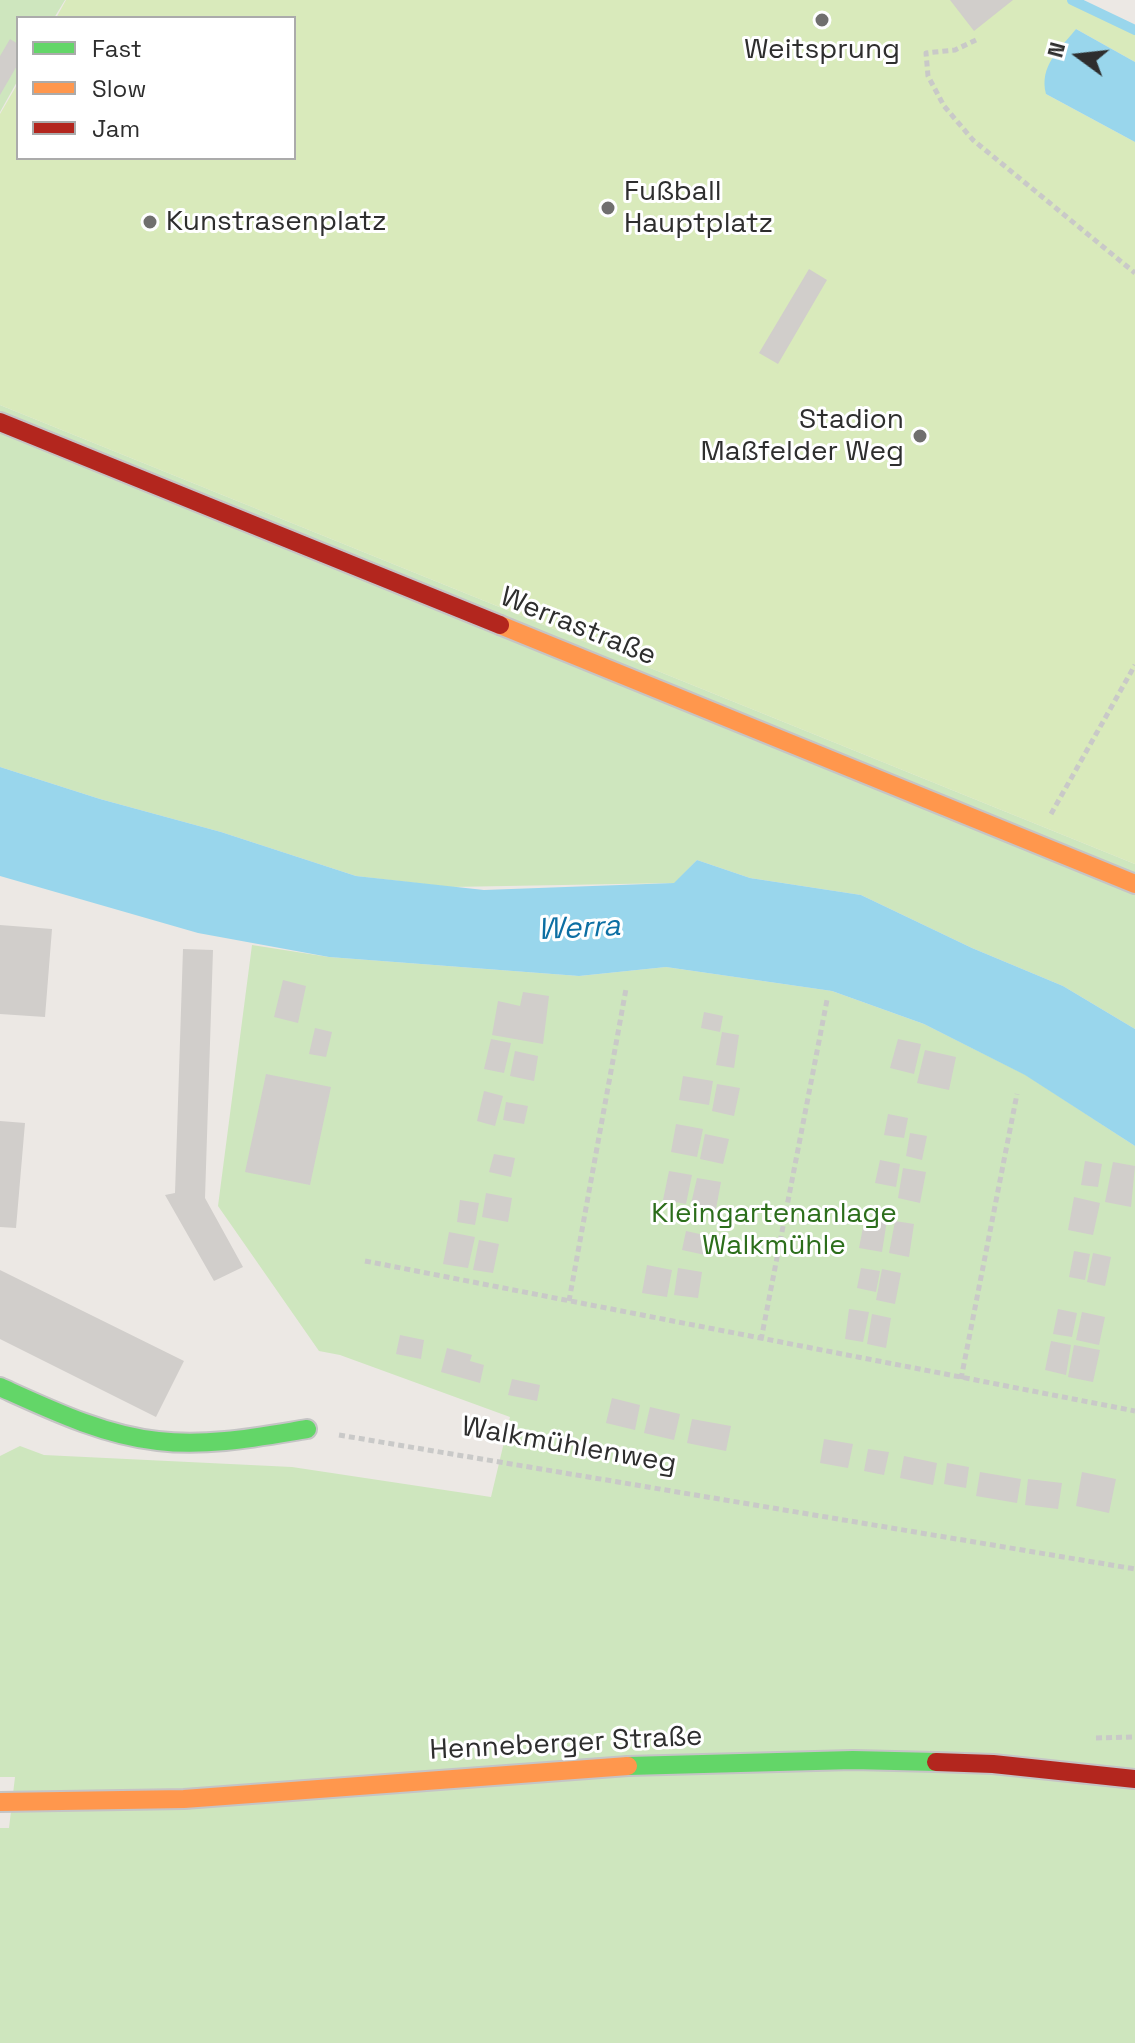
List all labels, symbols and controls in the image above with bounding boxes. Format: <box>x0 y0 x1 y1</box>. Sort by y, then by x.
marker: Weitsprung <box>813 11 831 29</box>
legend <box>16 16 296 160</box>
north arrow <box>1039 16 1119 96</box>
text: Fast <box>92 33 142 64</box>
place label: Weitsprung <box>744 33 900 67</box>
text: N <box>1040 39 1071 61</box>
text: Slow <box>92 73 146 104</box>
text: Jam <box>92 113 140 144</box>
place label: Fußball Hauptplatz <box>624 175 773 241</box>
marker: Fußball Hauptplatz <box>599 199 617 217</box>
place label: Kunstrasenplatz <box>166 205 387 239</box>
marker: Kunstrasenplatz <box>141 213 159 231</box>
place label: Stadion Maßfelder Weg <box>701 403 904 469</box>
marker: Stadion Maßfelder Weg <box>911 427 929 445</box>
street label: Werrastraße <box>495 581 661 673</box>
water label: Werra <box>537 909 621 949</box>
park label: Kleingartenanlage Walkmühle <box>651 1197 897 1263</box>
street label: Walkmühlenweg <box>459 1411 679 1481</box>
street label: Henneberger Straße <box>429 1720 703 1768</box>

